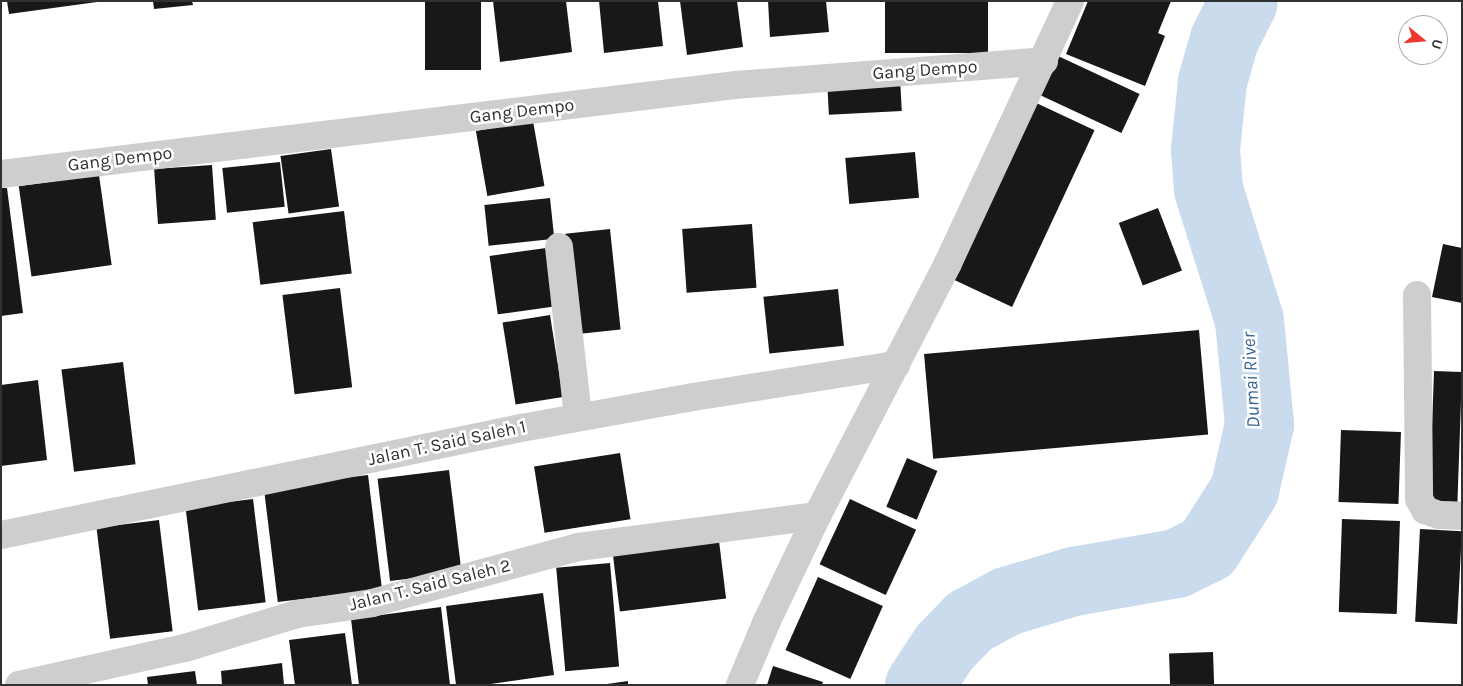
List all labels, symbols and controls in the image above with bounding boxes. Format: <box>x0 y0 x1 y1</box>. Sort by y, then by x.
north arrow <box>1398 15 1448 65</box>
text: U <box>1427 37 1446 51</box>
street label: Gang Dempo <box>872 56 978 84</box>
street label: Gang Dempo <box>469 94 575 128</box>
street label: Gang Dempo <box>67 142 173 176</box>
water label: Dumai River <box>1238 332 1266 428</box>
street label: Jalan T. Said Saleh 1 <box>366 416 528 470</box>
street label: Jalan T. Said Saleh 2 <box>347 555 513 615</box>

